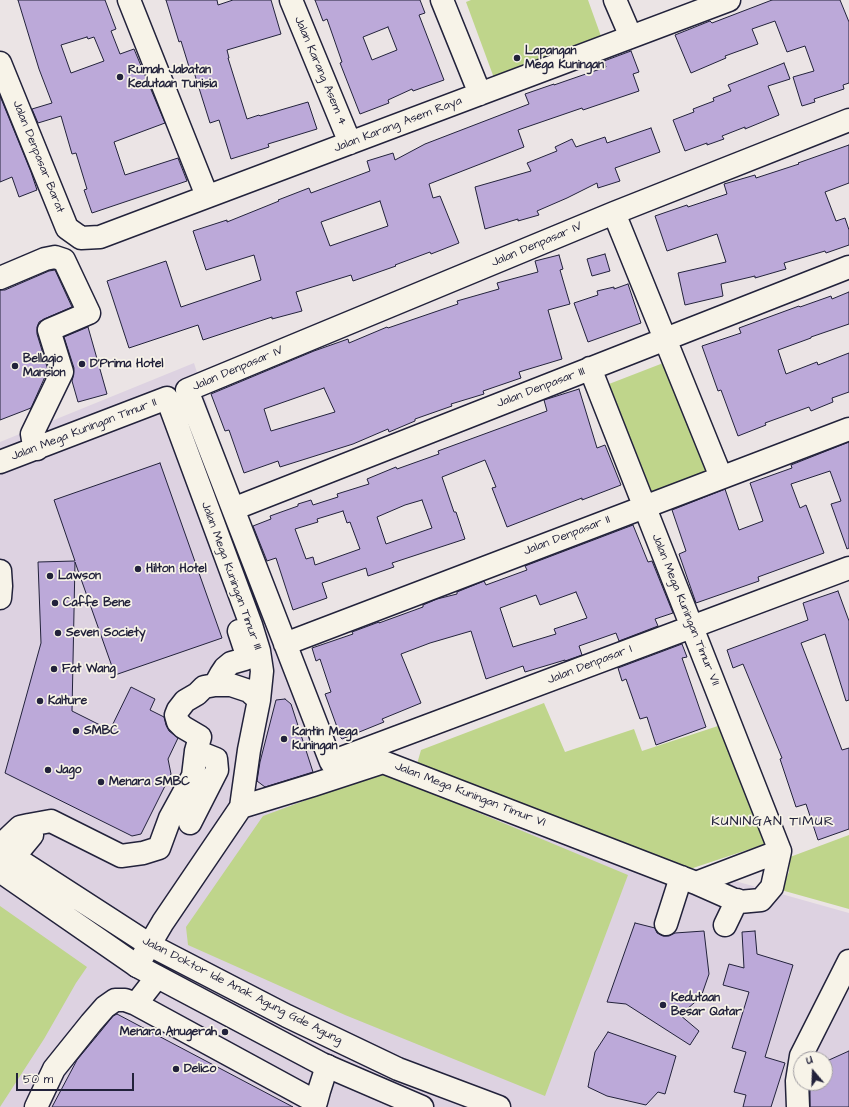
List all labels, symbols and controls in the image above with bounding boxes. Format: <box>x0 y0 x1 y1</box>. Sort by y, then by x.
street label: Jalan Karang Asem 4 <box>291 14 349 128</box>
place label: Lapangan Mega Kuningan <box>525 44 604 72</box>
marker: Lapangan Mega Kuningan <box>512 53 522 63</box>
place label: Rumah Jabatan Kedutaan Tunisia <box>128 63 217 91</box>
marker: Rumah Jabatan Kedutaan Tunisia <box>115 72 125 82</box>
street label: Jalan Karang Asem Raya <box>332 94 464 156</box>
street label: Jalan Denpasar Barat <box>9 99 67 215</box>
street label: Jalan Denpasar IV <box>489 219 585 271</box>
street label: Jalan Denpasar IV <box>190 343 286 395</box>
place label: Bellagio Mansion <box>23 352 66 380</box>
place label: D'Prima Hotel <box>90 357 163 371</box>
marker: D'Prima Hotel <box>77 359 87 369</box>
marker: Bellagio Mansion <box>10 361 20 371</box>
street label: Jalan Denpasar III <box>495 365 587 411</box>
street label: Jalan Mega Kuningan Timur II <box>9 396 159 464</box>
street label: Jalan Mega Kuningan Timur III <box>197 500 265 652</box>
street label: Jalan Denpasar II <box>522 513 612 559</box>
street label: Jalan Mega Kuningan Timur VII <box>648 532 722 688</box>
place label: Hilton Hotel <box>146 562 207 576</box>
marker: Hilton Hotel <box>133 564 143 574</box>
place label: Lawson <box>58 569 101 583</box>
marker: Lawson <box>45 571 55 581</box>
place label: Caffe Bene <box>63 596 131 610</box>
marker: Caffe Bene <box>50 598 60 608</box>
place label: Seven Society <box>66 626 146 640</box>
marker: Seven Society <box>53 628 63 638</box>
street label: Jalan Denpasar I <box>546 642 634 688</box>
place label: Fat Wang <box>62 662 116 676</box>
marker: Fat Wang <box>49 664 59 674</box>
place label: Kalture <box>48 694 87 708</box>
marker: Kalture <box>35 696 45 706</box>
place label: SMBC <box>84 724 119 738</box>
place label: Kantin Mega Kuningan <box>292 725 358 753</box>
marker: SMBC <box>71 726 81 736</box>
marker: Kantin Mega Kuningan <box>279 734 289 744</box>
street label: Jalan Mega Kuningan Timur VI <box>392 760 548 830</box>
place label: Jago <box>56 763 81 777</box>
marker: Jago <box>43 765 53 775</box>
place label: Menara SMBC <box>109 775 190 789</box>
marker: Menara SMBC <box>96 777 106 787</box>
district label: KUNINGAN TIMUR <box>711 814 835 830</box>
street label: Jalan Doktor Ide Anak Agung Gde Agung <box>140 934 344 1048</box>
place label: Kedutaan Besar Qatar <box>671 991 742 1019</box>
marker: Kedutaan Besar Qatar <box>658 1000 668 1010</box>
place label: Menara Anugerah <box>120 1025 217 1039</box>
marker: Menara Anugerah <box>220 1027 230 1037</box>
north arrow <box>793 1051 833 1091</box>
text: U <box>804 1052 815 1068</box>
place label: Delico <box>184 1062 216 1076</box>
marker: Delico <box>171 1064 181 1074</box>
scale bar <box>18 1065 136 1091</box>
text: 50 m <box>23 1071 53 1088</box>

